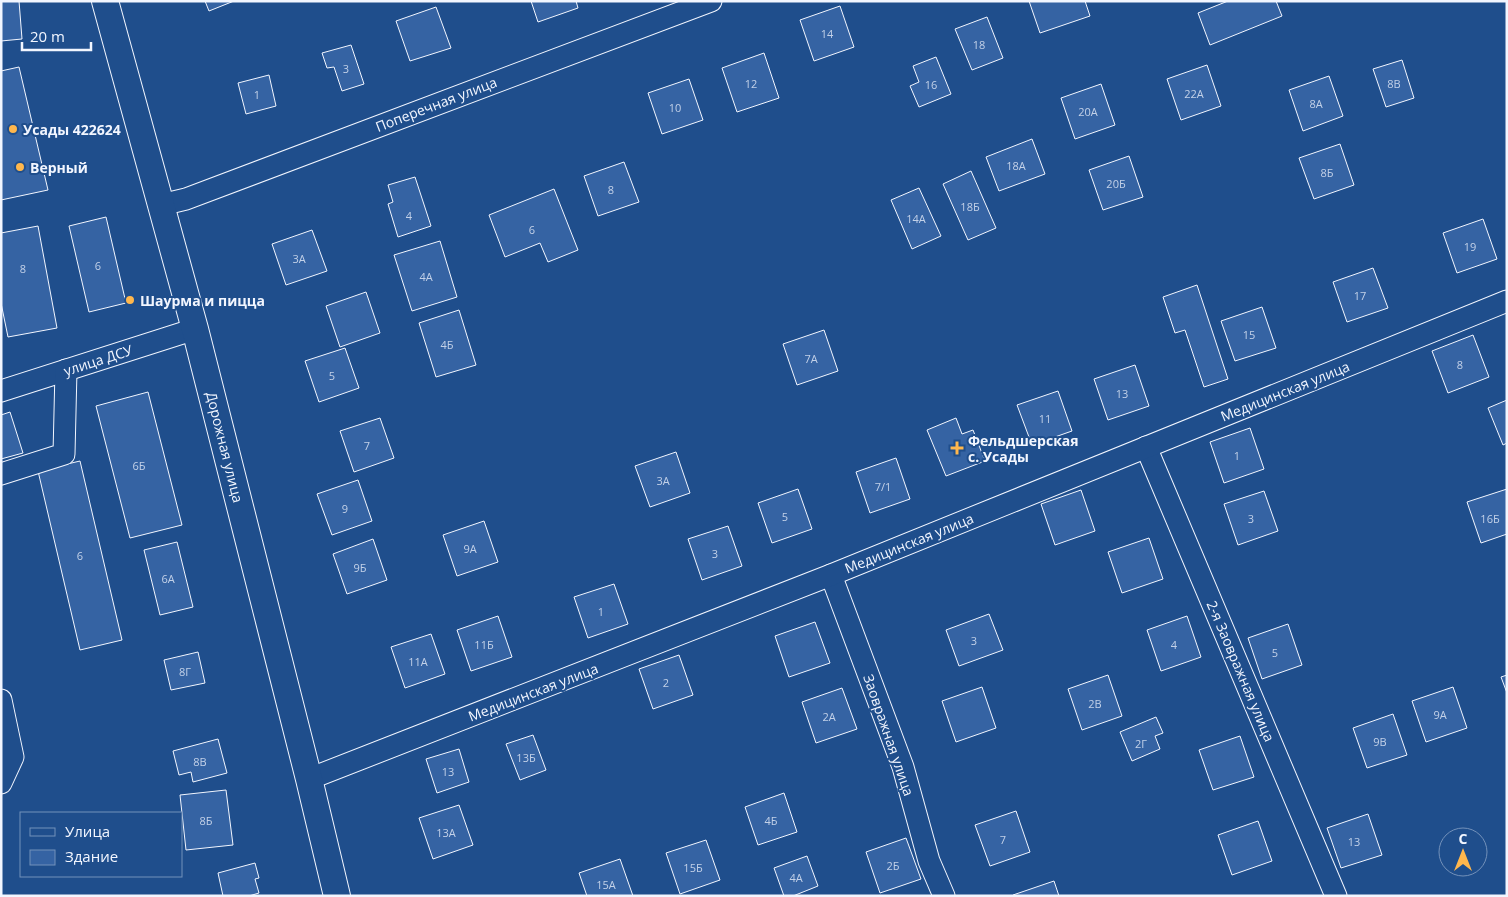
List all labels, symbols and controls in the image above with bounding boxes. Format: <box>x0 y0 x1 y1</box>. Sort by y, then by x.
scale bar <box>22 20 91 52</box>
text: 20 m <box>30 26 65 46</box>
house number: 14 <box>821 26 834 41</box>
house number: 18 <box>973 37 985 52</box>
house number: 3 <box>343 61 349 76</box>
street label: Поперечная улица <box>373 72 499 136</box>
house number: 12 <box>745 76 757 91</box>
house number: 8В <box>1387 76 1401 91</box>
house number: 16 <box>925 77 937 92</box>
house number: 22А <box>1184 86 1204 101</box>
house number: 1 <box>254 87 260 102</box>
house number: 8А <box>1309 96 1323 111</box>
house number: 10 <box>669 100 681 115</box>
house number: 20А <box>1078 104 1098 119</box>
place label: Усады 422624 <box>23 120 121 139</box>
marker: Усады 422624 <box>7 123 19 135</box>
place label: Верный <box>30 158 88 177</box>
house number: 18А <box>1006 158 1026 173</box>
marker: Верный <box>14 161 26 173</box>
house number: 8Б <box>1320 165 1334 180</box>
house number: 20Б <box>1106 176 1126 191</box>
house number: 8 <box>608 182 614 197</box>
house number: 18Б <box>960 199 980 214</box>
house number: 4 <box>406 208 413 223</box>
house number: 14А <box>906 211 926 226</box>
house number: 6 <box>529 222 535 237</box>
house number: 19 <box>1464 239 1476 254</box>
house number: 3А <box>292 251 306 266</box>
house number: 6 <box>95 258 101 273</box>
house number: 8 <box>20 261 26 276</box>
house number: 4А <box>419 269 433 284</box>
house number: 17 <box>1354 288 1366 303</box>
place label: Шаурма и пицца <box>140 291 265 310</box>
marker: Шаурма и пицца <box>124 294 136 306</box>
house number: 15 <box>1243 327 1255 342</box>
house number: 4Б <box>440 337 454 352</box>
street label: улица ДСУ <box>61 340 135 380</box>
house number: 7А <box>804 351 818 366</box>
street label: Медицинская улица <box>1218 356 1352 426</box>
house number: 8 <box>1457 357 1463 372</box>
house number: 5 <box>329 368 335 383</box>
house number: 13 <box>1116 386 1128 401</box>
street label: Дорожная улица <box>202 390 248 504</box>
house number: 11 <box>1039 411 1051 426</box>
place label: Фельдшерская с. Усады <box>968 431 1079 466</box>
house number: 7 <box>364 438 370 453</box>
marker: Фельдшерская с. Усады <box>950 441 964 455</box>
house number: 1 <box>1234 448 1240 463</box>
house number: 6Б <box>132 458 146 473</box>
house number: 3А <box>656 473 670 488</box>
house number: 7/1 <box>875 479 891 494</box>
house number: 9 <box>342 501 348 516</box>
street label: Медицинская улица <box>842 508 976 578</box>
house number: 5 <box>782 509 788 524</box>
house number: 3 <box>1248 511 1254 526</box>
house number: 16Б <box>1480 511 1500 526</box>
house number: 9А <box>463 541 477 556</box>
house number: 3 <box>712 546 718 561</box>
house number: 6 <box>77 548 83 563</box>
house number: 9Б <box>353 560 367 575</box>
house number: 6А <box>161 571 175 586</box>
street label: 2-я Заовражная улица <box>1203 598 1279 744</box>
house number: 1 <box>598 604 604 619</box>
house number: 3 <box>971 633 977 648</box>
house number: 11Б <box>474 637 494 652</box>
house number: 4 <box>1171 637 1178 652</box>
house number: 5 <box>1272 645 1278 660</box>
house number: 11А <box>408 654 428 669</box>
street label: Медицинская улица <box>465 658 601 726</box>
house number: 8Г <box>179 664 191 679</box>
street label: Заовражная улица <box>859 672 919 798</box>
house number: 2 <box>663 675 669 690</box>
house number: 2В <box>1088 696 1102 711</box>
house number: 9А <box>1433 707 1447 722</box>
house number: 2А <box>822 709 836 724</box>
house number: 9В <box>1373 734 1387 749</box>
house number: 2Г <box>1135 736 1147 751</box>
house number: 13Б <box>516 750 536 765</box>
house number: 8В <box>193 754 207 769</box>
house number: 13 <box>442 764 454 779</box>
legend <box>20 812 182 877</box>
house number: 8Б <box>199 813 213 828</box>
house number: 4Б <box>764 813 778 828</box>
text: Улица <box>65 821 110 841</box>
house number: 13А <box>436 825 456 840</box>
north arrow <box>1438 827 1488 877</box>
text: С <box>1459 829 1468 848</box>
house number: 7 <box>1000 832 1006 847</box>
house number: 13 <box>1348 834 1360 849</box>
text: Здание <box>65 846 118 866</box>
house number: 2Б <box>886 858 900 873</box>
house number: 15Б <box>683 860 703 875</box>
house number: 4А <box>789 870 803 885</box>
house number: 15А <box>596 877 616 892</box>

